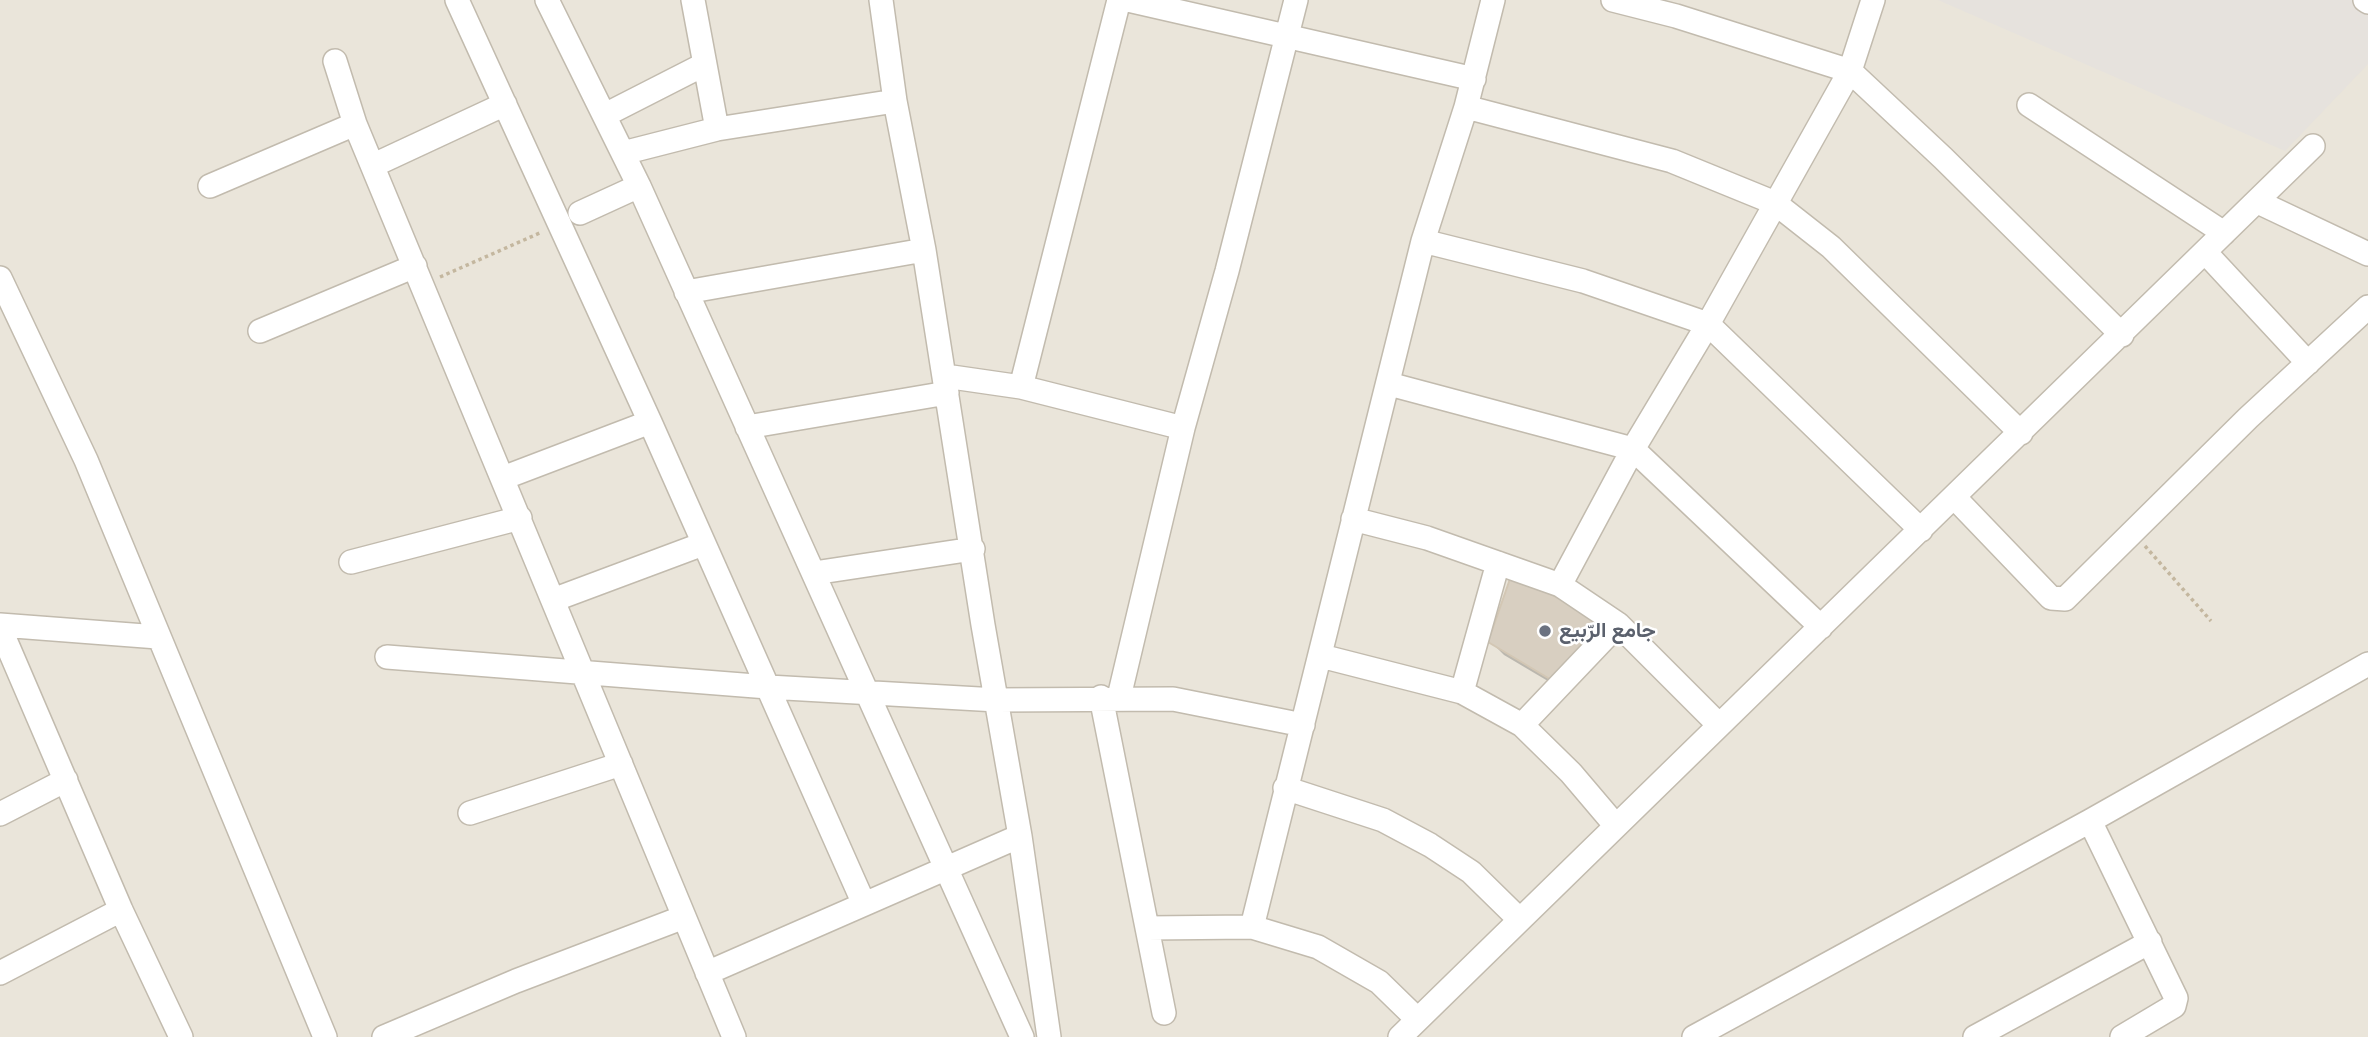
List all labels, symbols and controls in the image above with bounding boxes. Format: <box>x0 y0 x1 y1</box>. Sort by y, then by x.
place label: جامع الرّبيع <box>1559 618 1656 644</box>
marker: جامع الرّبيع <box>1537 623 1553 639</box>

